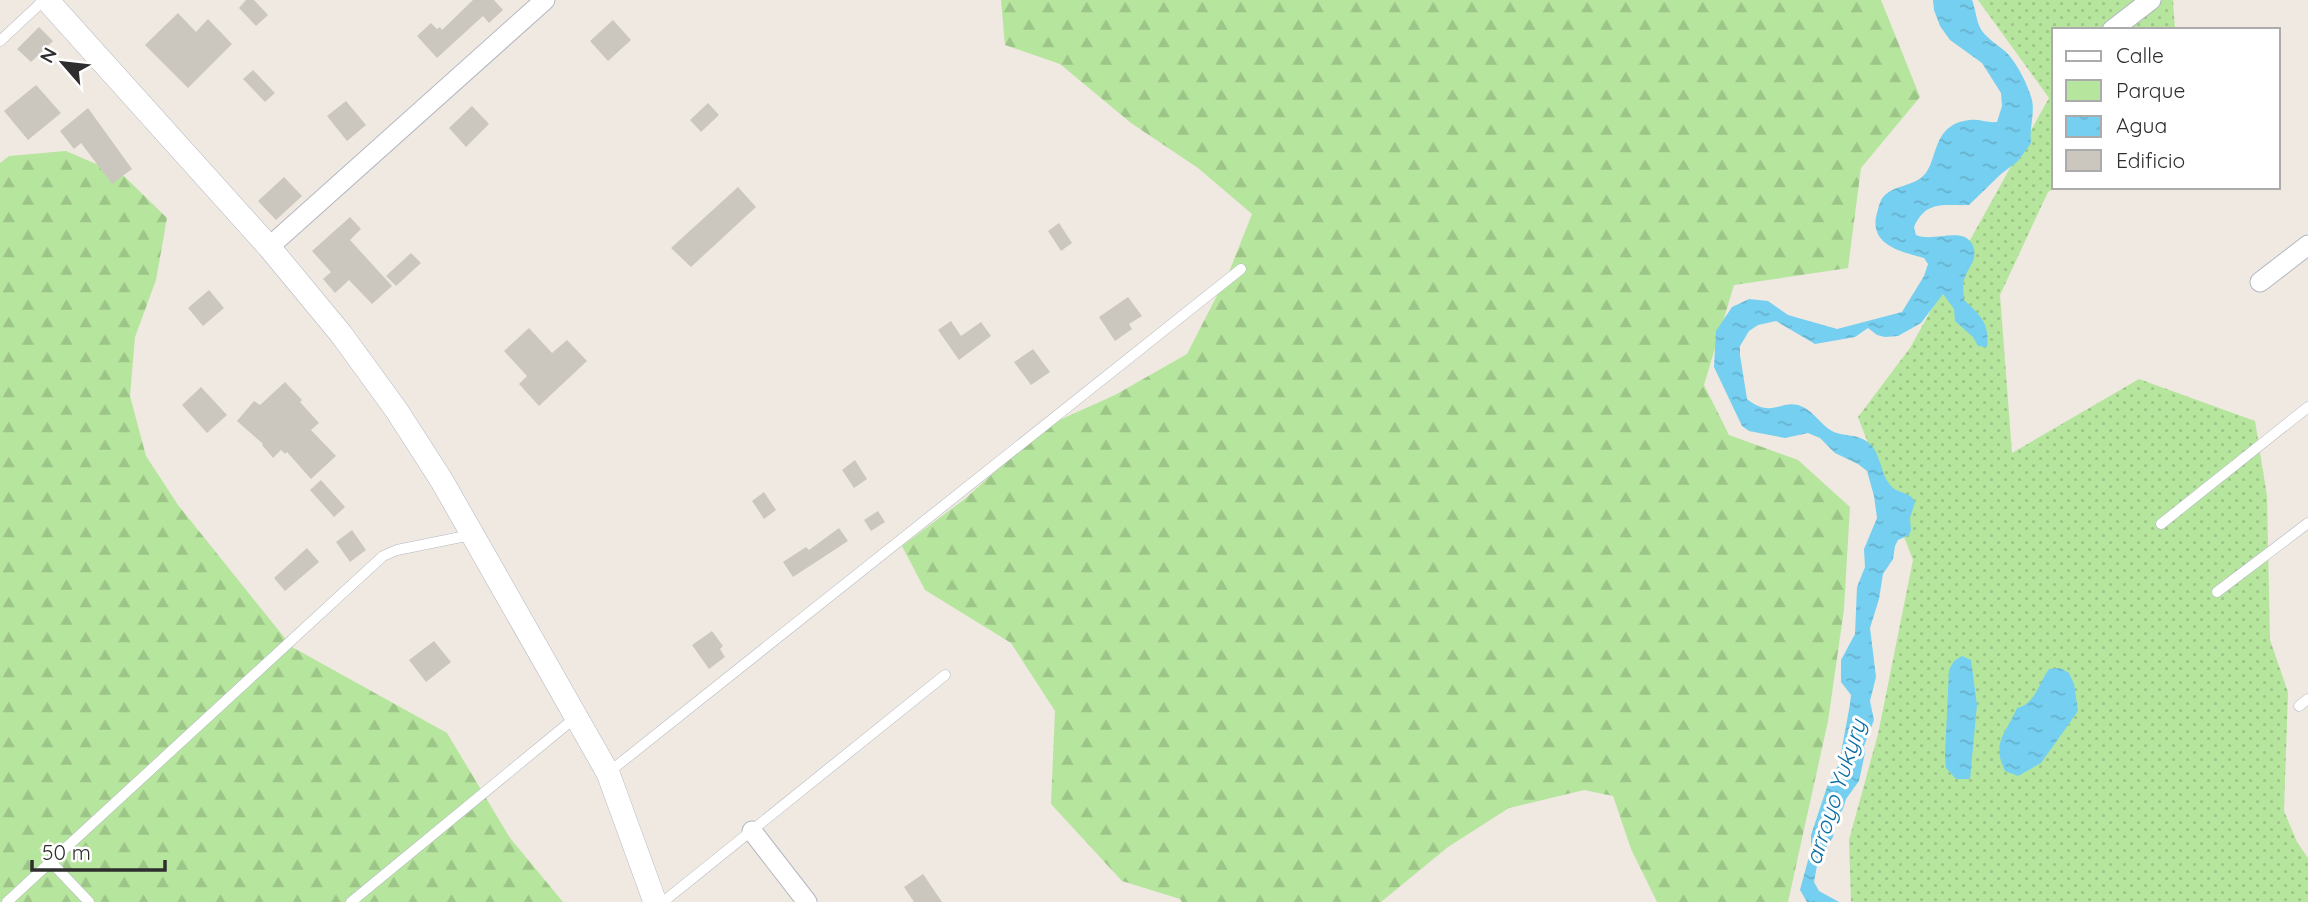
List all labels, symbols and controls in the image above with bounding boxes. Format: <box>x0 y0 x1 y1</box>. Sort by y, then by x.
north arrow <box>28 28 98 98</box>
legend <box>2052 28 2280 189</box>
text: Calle <box>2116 42 2164 68</box>
text: N <box>34 43 62 67</box>
text: Parque <box>2116 77 2185 103</box>
text: Agua <box>2116 112 2167 138</box>
text: Edificio <box>2116 147 2185 173</box>
water label: arroyo Yukyry <box>1798 714 1873 868</box>
scale bar <box>32 828 164 872</box>
text: 50 m <box>42 839 91 865</box>

